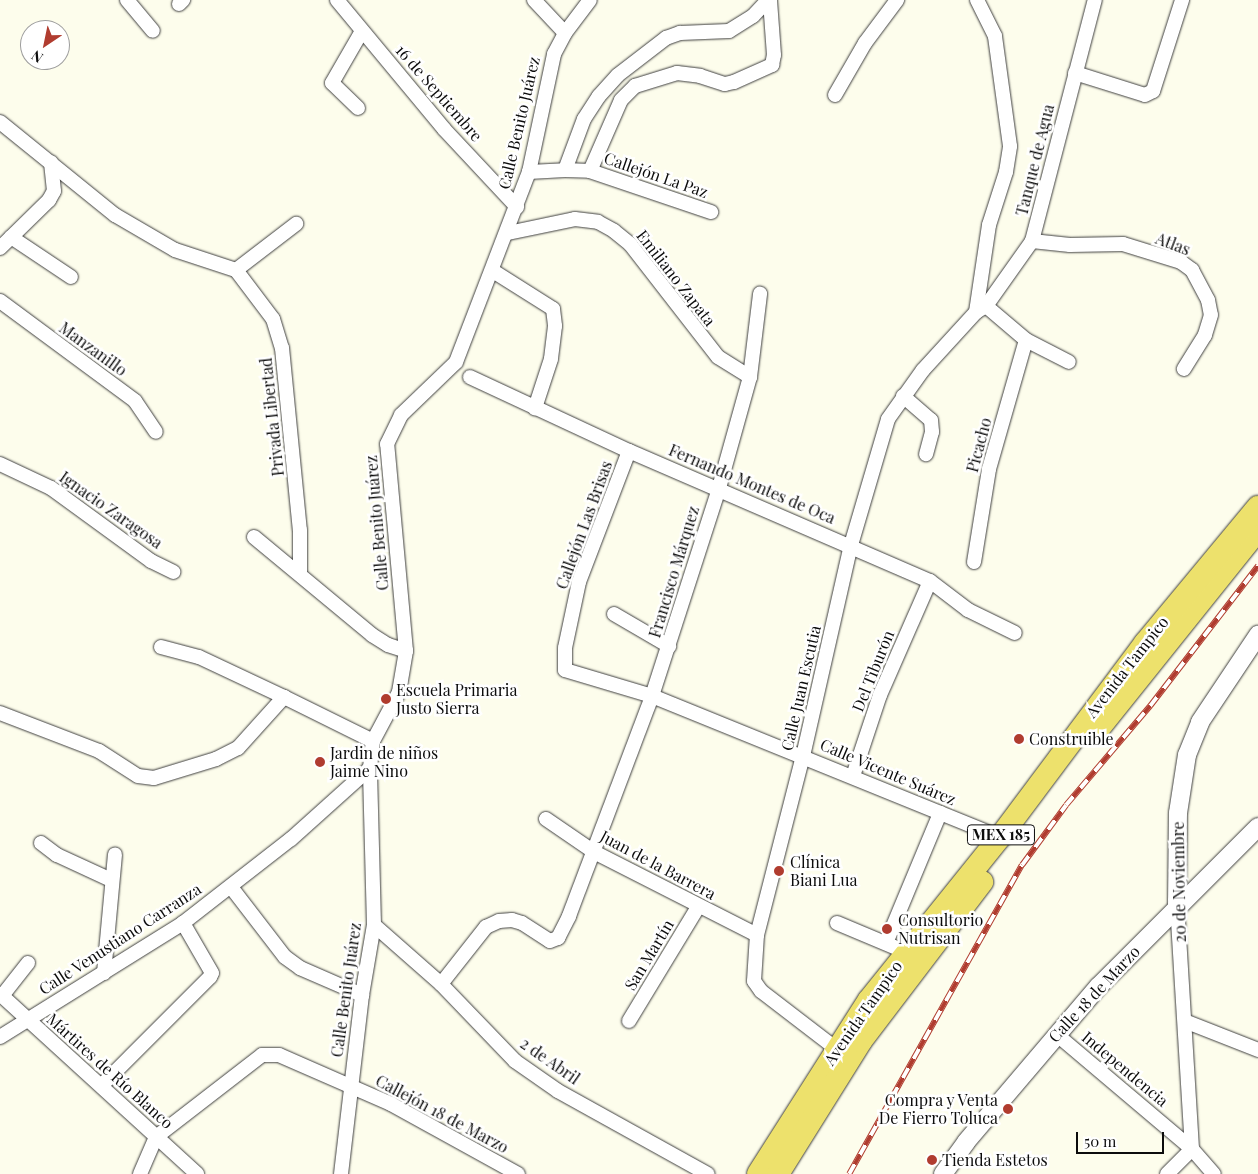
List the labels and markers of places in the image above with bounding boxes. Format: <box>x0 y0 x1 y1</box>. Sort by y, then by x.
place label: Escuela Primaria Justo Sierra <box>396 680 518 718</box>
marker: Escuela Primaria Justo Sierra <box>380 693 392 705</box>
place label: Construible <box>1029 729 1114 749</box>
marker: Construible <box>1013 733 1025 745</box>
place label: Jardin de niños Jaime Nino <box>330 743 438 781</box>
marker: Jardin de niños Jaime Nino <box>314 756 326 768</box>
place label: Clínica Biani Lua <box>790 852 857 890</box>
marker: Clínica Biani Lua <box>772 864 786 878</box>
place label: Consultorio Nutrisan <box>898 910 983 948</box>
marker: Consultorio Nutrisan <box>880 922 894 936</box>
place label: Compra y Venta De Fierro Toluca <box>878 1090 998 1128</box>
marker: Compra y Venta De Fierro Toluca <box>1002 1103 1014 1115</box>
place label: Tienda Estetos <box>942 1150 1048 1170</box>
marker: Tienda Estetos <box>926 1154 938 1166</box>

